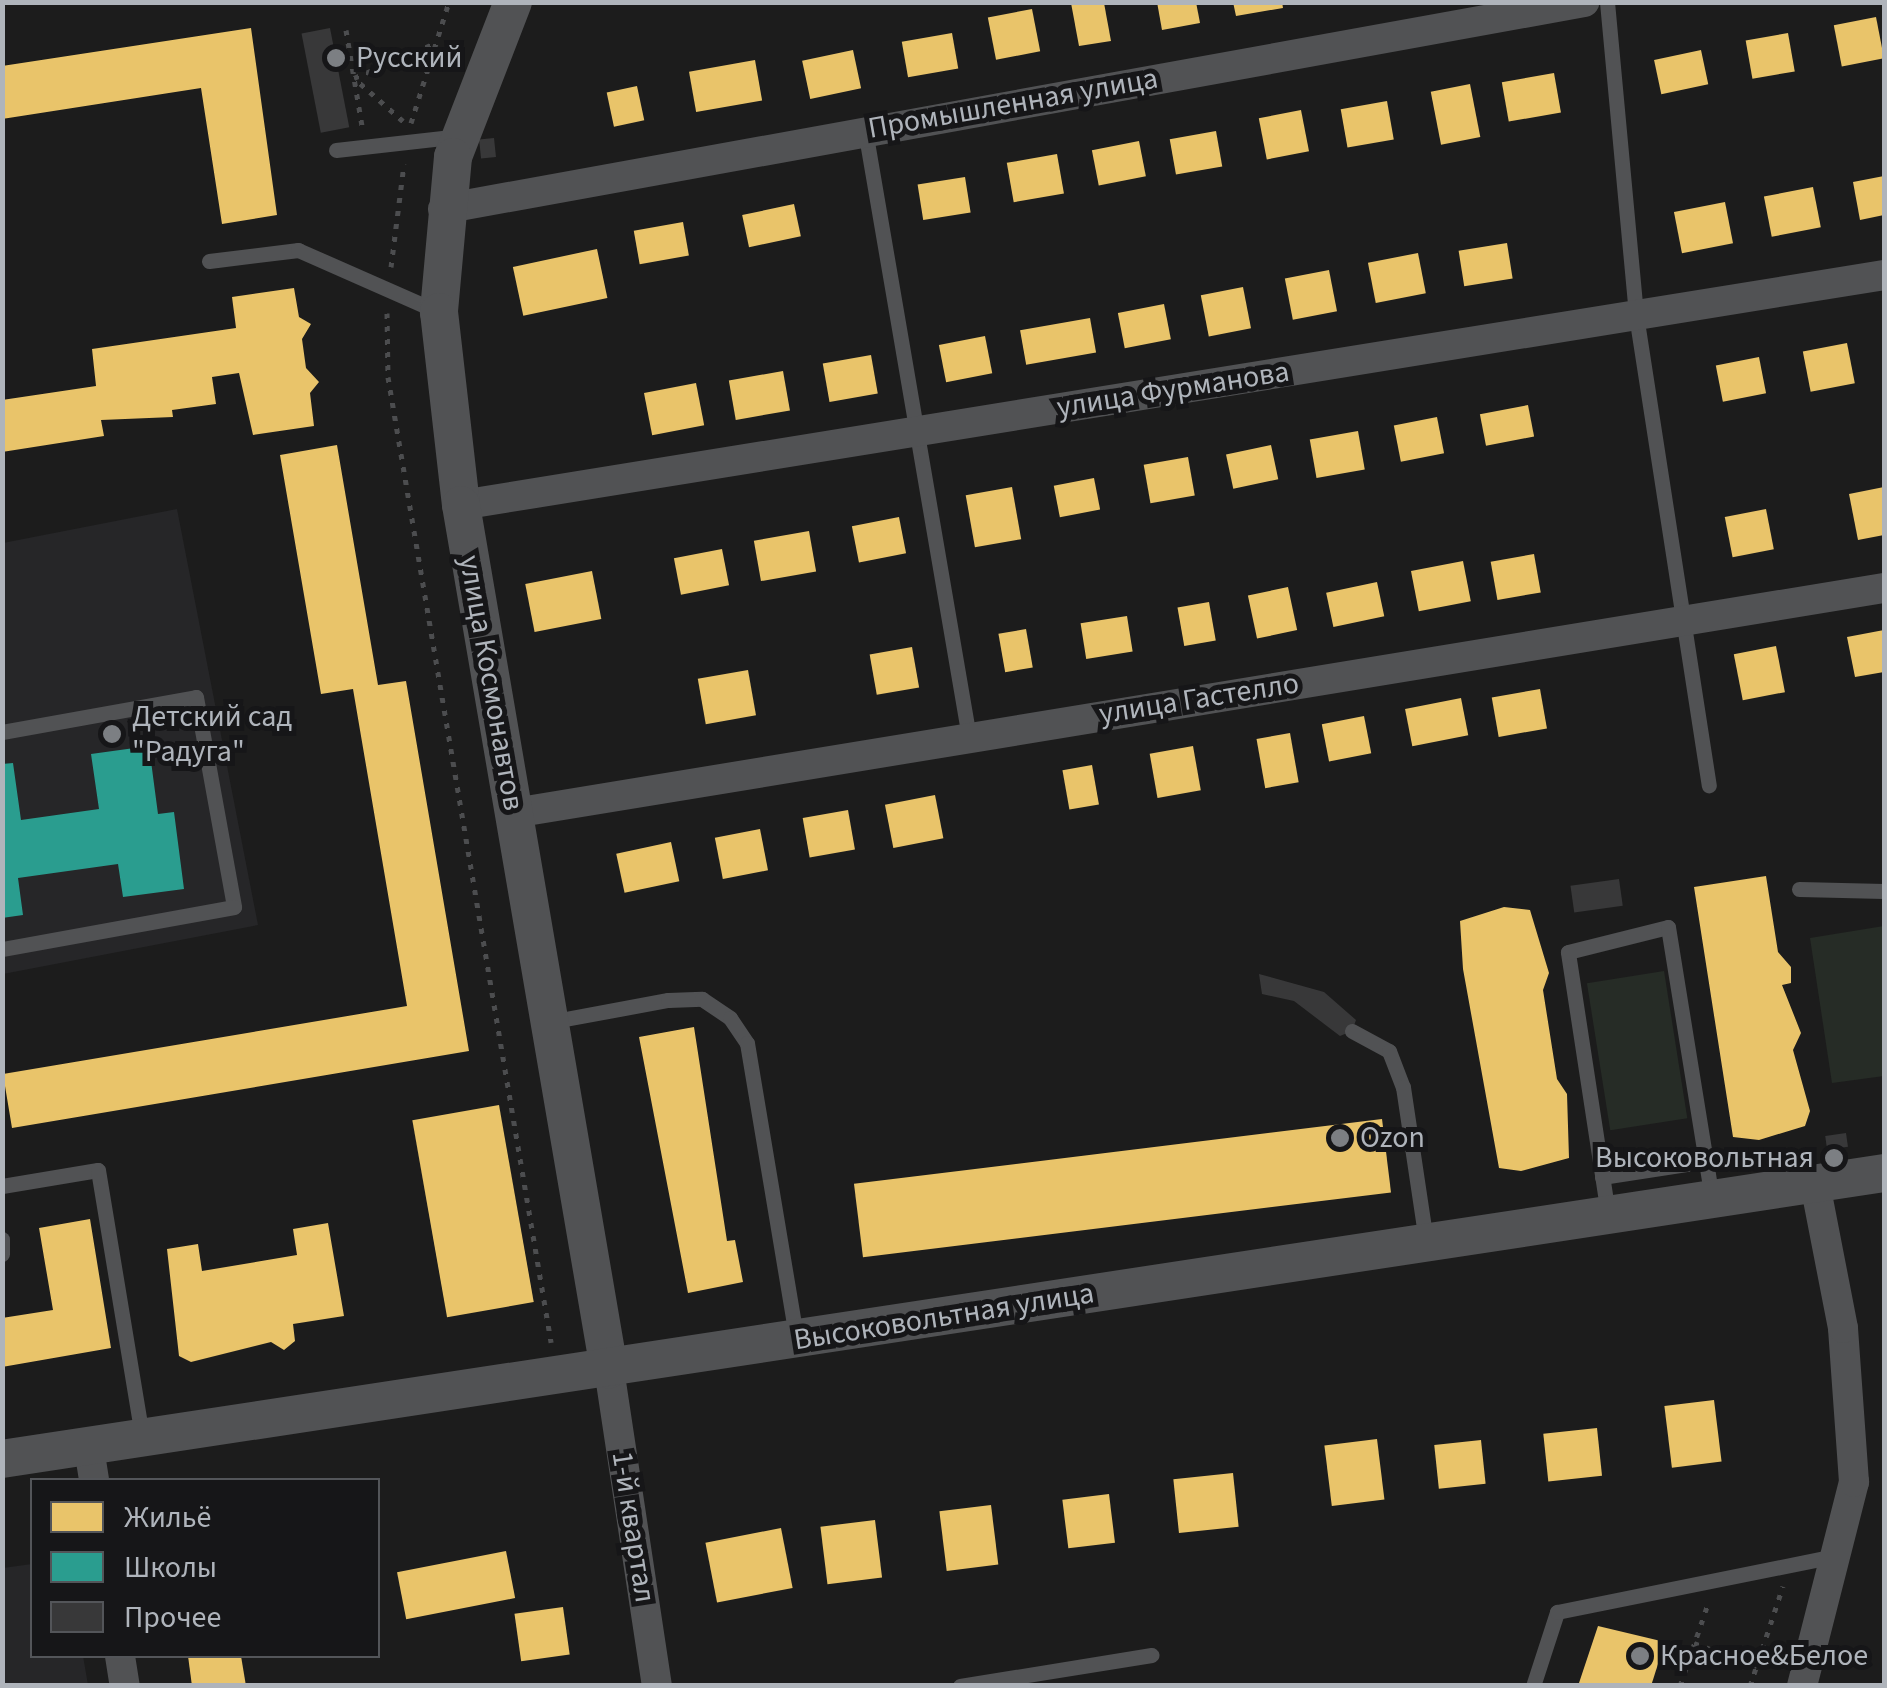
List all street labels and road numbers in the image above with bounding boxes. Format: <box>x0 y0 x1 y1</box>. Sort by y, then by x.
street label: Промышленная улица <box>865 61 1161 147</box>
street label: улица Фурманова <box>1054 354 1292 426</box>
street label: улица Космонавтов <box>451 553 531 813</box>
street label: улица Гастелло <box>1097 665 1301 733</box>
street label: Высоковольтная улица <box>791 1275 1097 1359</box>
street label: 1-й квартал <box>603 1449 663 1605</box>

